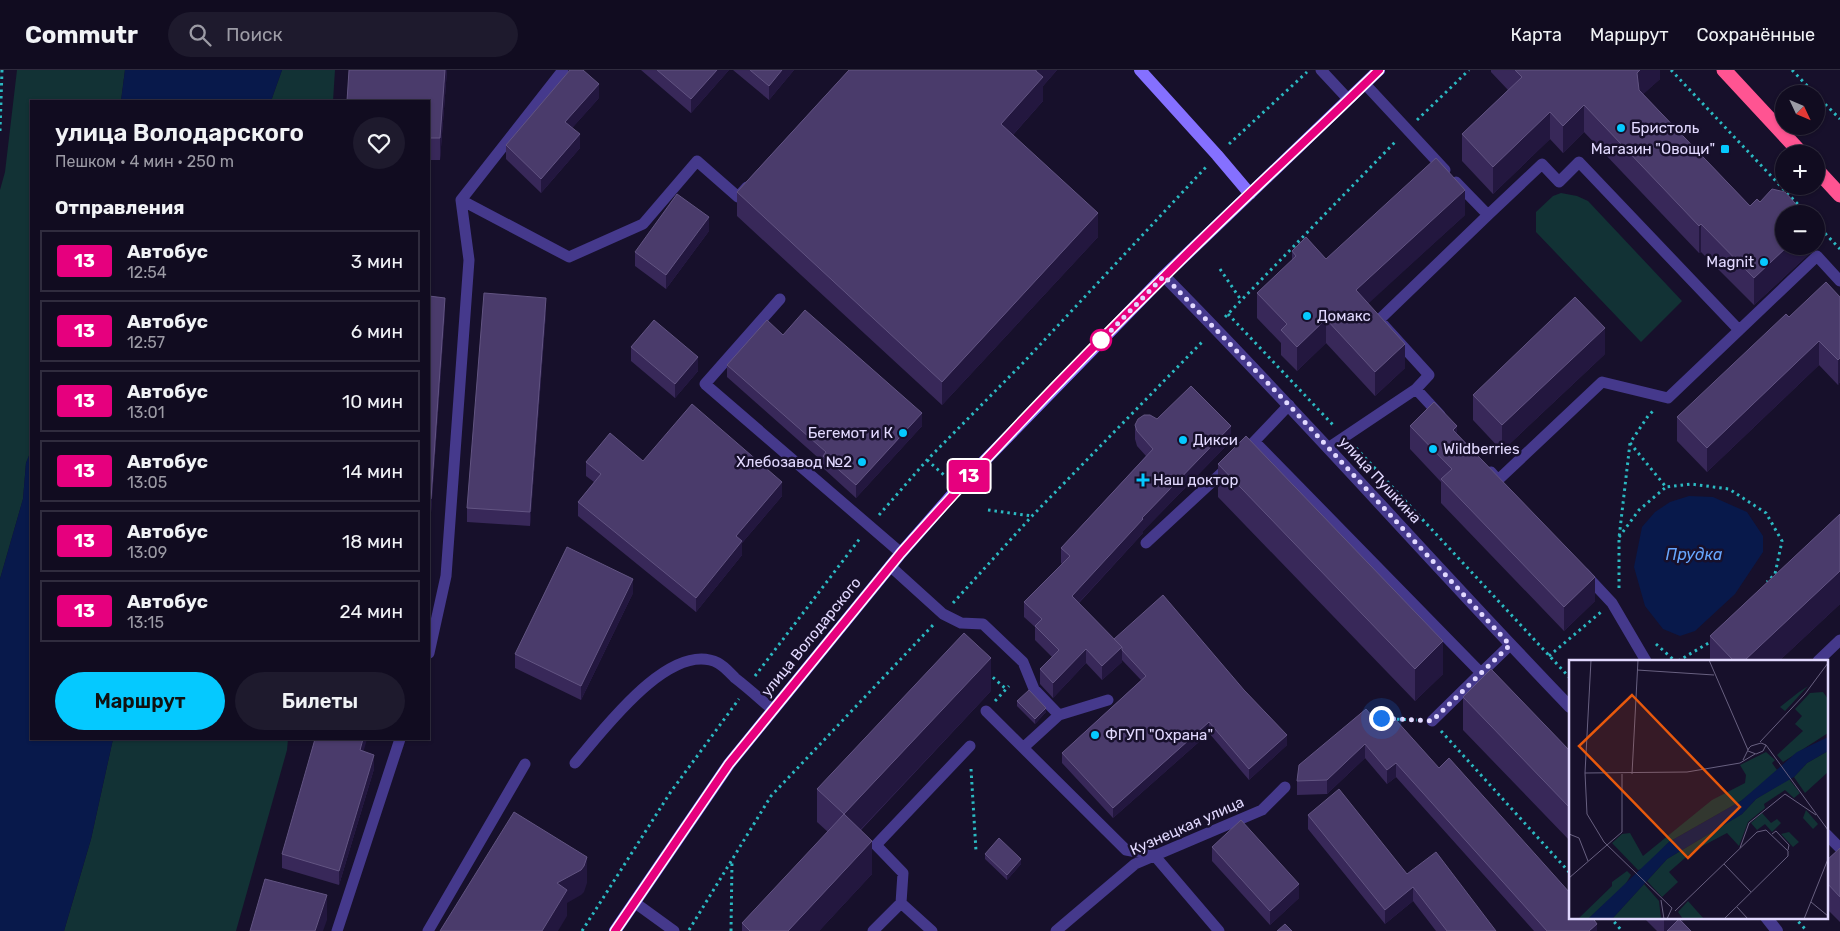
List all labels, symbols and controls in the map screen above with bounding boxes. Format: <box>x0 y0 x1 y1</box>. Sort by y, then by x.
search box <box>168 12 518 57</box>
text: Commutr <box>25 21 138 49</box>
icon: search <box>186 21 214 49</box>
text: Поиск <box>226 23 283 46</box>
text: Карта <box>1511 24 1562 46</box>
text: Маршрут <box>1590 24 1669 46</box>
text: Сохранённые <box>1697 24 1815 46</box>
north arrow <box>1775 85 1825 135</box>
map controls <box>1775 85 1825 255</box>
button: heart <box>353 117 405 169</box>
text: улица Володарского <box>55 119 304 147</box>
place label: Бристоль <box>1631 119 1700 137</box>
marker: Бристоль <box>1615 122 1627 134</box>
place label: Магазин "Овощи" <box>1591 140 1715 158</box>
marker: Магазин "Овощи" <box>1719 143 1731 155</box>
button: + <box>1775 145 1825 195</box>
text: Пешком · 4 мин · 250 m <box>55 152 234 171</box>
text: Отправления <box>55 196 185 219</box>
button: − <box>1775 205 1825 255</box>
text: Автобус <box>127 240 208 263</box>
text: 13 <box>74 250 95 272</box>
text: 3 мин <box>351 250 403 273</box>
place label: Magnit <box>1706 253 1754 271</box>
marker: Magnit <box>1758 256 1770 268</box>
text: 12:54 <box>127 263 167 282</box>
place label: Домакс <box>1317 307 1371 325</box>
text: Автобус <box>127 310 208 333</box>
marker: Домакс <box>1301 310 1313 322</box>
text: 13 <box>74 320 95 342</box>
text: 6 мин <box>351 320 403 343</box>
unlabelled marker <box>1090 329 1112 351</box>
text: 12:57 <box>127 333 165 352</box>
text: Автобус <box>127 380 208 403</box>
text: 13 <box>74 390 95 412</box>
text: 10 мин <box>342 390 403 413</box>
text: 13:01 <box>127 403 165 422</box>
place label: Бегемот и К <box>808 424 893 442</box>
marker: Бегемот и К <box>897 427 909 439</box>
place label: Дикси <box>1193 431 1238 449</box>
street label: улица Пушкина <box>1335 433 1425 527</box>
marker: Дикси <box>1177 434 1189 446</box>
place label: Wildberries <box>1443 440 1520 458</box>
marker: Wildberries <box>1427 443 1439 455</box>
text: Автобус <box>127 450 208 473</box>
place label: Хлебозавод №2 <box>736 453 852 471</box>
marker: Хлебозавод №2 <box>856 456 868 468</box>
text: 13 <box>74 460 95 482</box>
text: 14 мин <box>342 460 403 483</box>
line badge: 13 <box>946 460 992 492</box>
text: 13 <box>959 465 979 487</box>
place label: Наш доктор <box>1153 471 1238 489</box>
text: 13:05 <box>127 473 167 492</box>
marker: Наш доктор <box>1137 474 1149 486</box>
text: Автобус <box>127 520 208 543</box>
text: 13 <box>74 530 95 552</box>
text: 18 мин <box>342 530 403 553</box>
text: 13:09 <box>127 543 167 562</box>
water label: Прудка <box>1666 545 1722 564</box>
street label: улица Володарского <box>757 574 865 700</box>
text: Автобус <box>127 590 208 613</box>
text: 13 <box>74 600 95 622</box>
text: 24 мин <box>339 600 403 623</box>
text: 13:15 <box>127 613 164 632</box>
inset map <box>1569 660 1828 918</box>
button: Маршрут <box>55 672 225 730</box>
button: Билеты <box>235 672 405 730</box>
your location <box>1369 706 1394 731</box>
place label: ФГУП "Охрана" <box>1105 726 1213 744</box>
marker: ФГУП "Охрана" <box>1089 729 1101 741</box>
street label: Кузнецкая улица <box>1127 793 1247 859</box>

